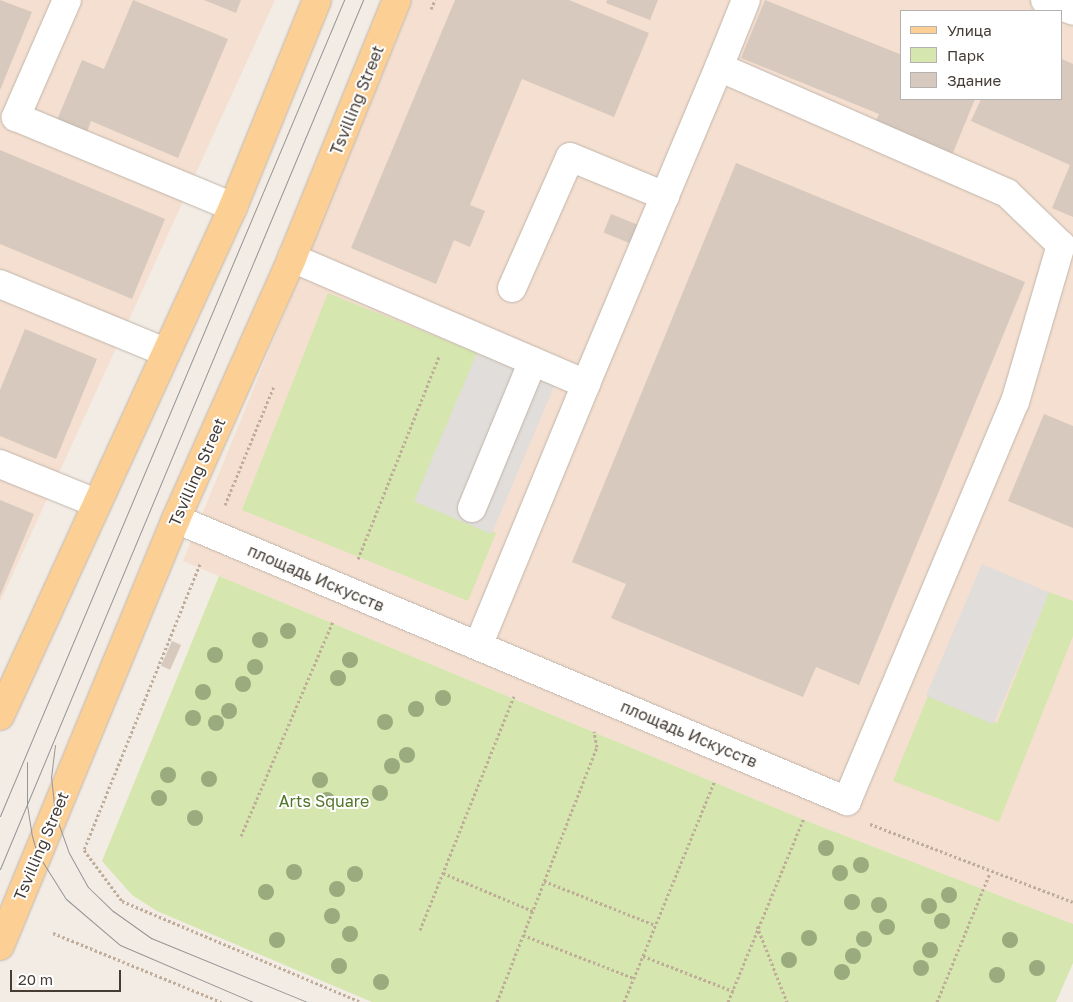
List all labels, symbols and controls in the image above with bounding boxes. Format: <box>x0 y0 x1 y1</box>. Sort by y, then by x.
legend <box>900 10 1063 100</box>
text: Улица <box>947 21 992 39</box>
street label: Tsvilling Street <box>326 43 388 157</box>
text: Парк <box>947 46 985 64</box>
text: Здание <box>947 71 1001 89</box>
street label: Tsvilling Street <box>165 415 229 529</box>
street label: площадь Искусств <box>245 541 387 615</box>
street label: площадь Искусств <box>618 697 760 771</box>
street label: Tsvilling Street <box>9 789 73 903</box>
park label: Arts Square <box>279 791 369 811</box>
scale bar <box>12 960 124 992</box>
text: 20 m <box>18 970 53 988</box>

